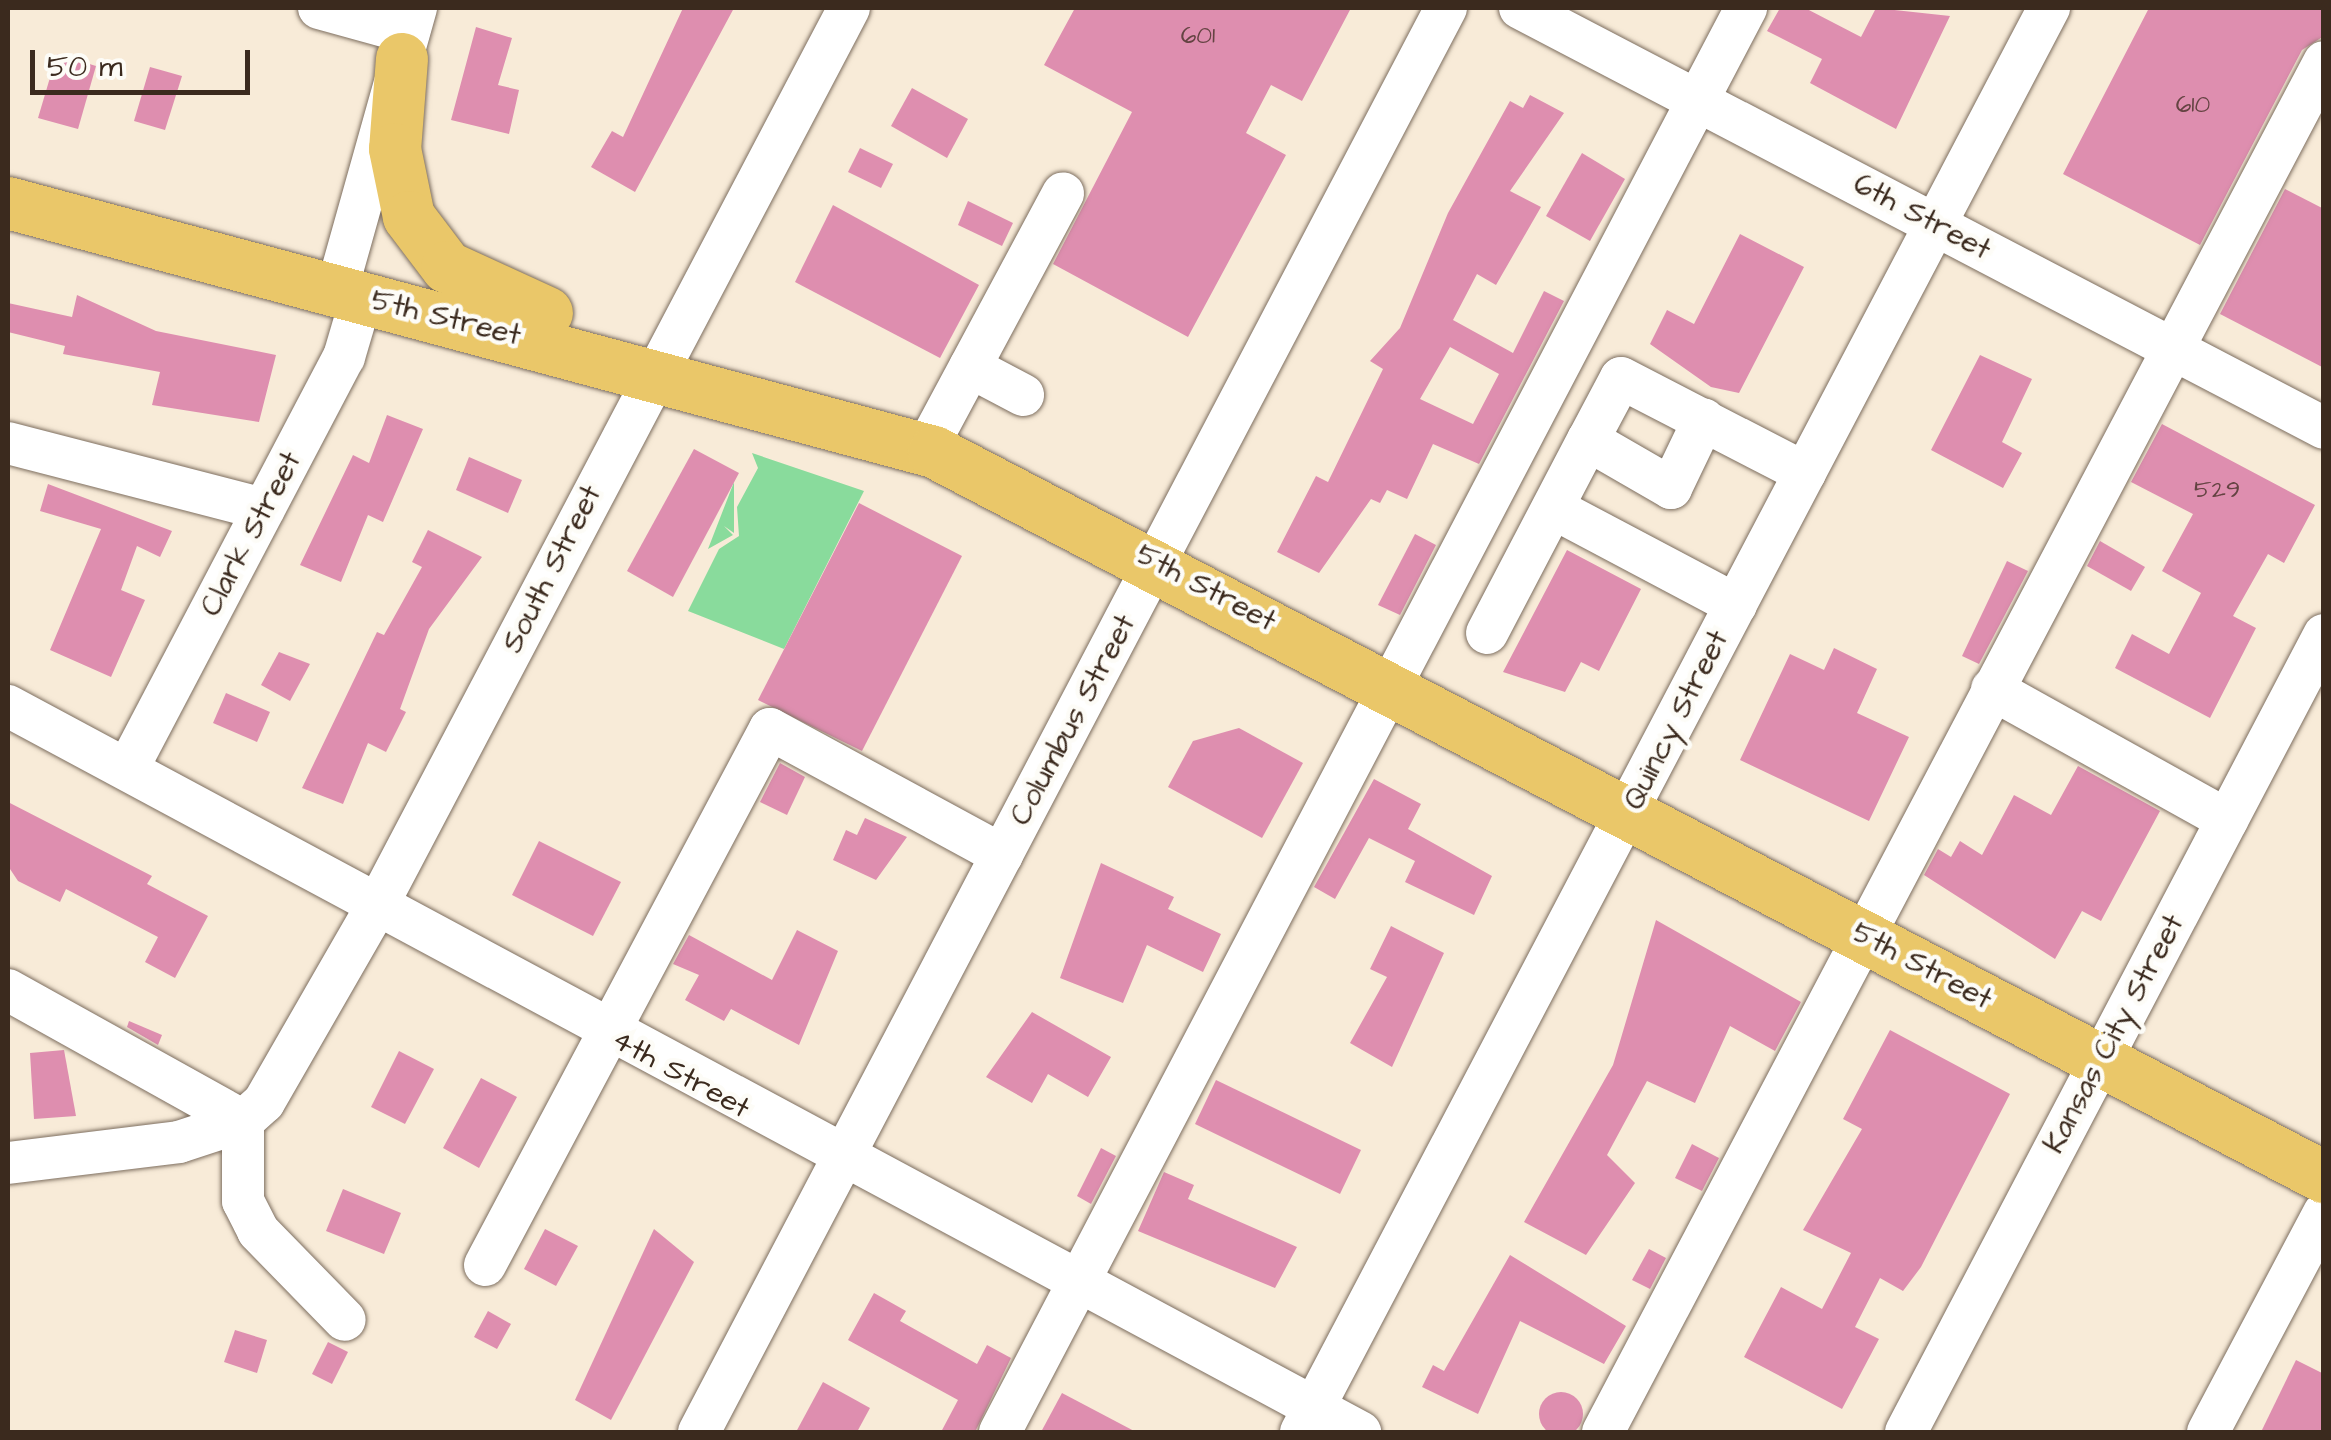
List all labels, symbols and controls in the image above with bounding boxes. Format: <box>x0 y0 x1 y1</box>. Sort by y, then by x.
house number: 601 <box>1181 21 1215 51</box>
scale bar <box>35 30 255 92</box>
text: 50 m <box>47 46 123 88</box>
house number: 610 <box>2176 90 2210 120</box>
street label: 6th Street <box>1847 166 1997 268</box>
street label: 5th Street <box>368 282 524 354</box>
street label: Clark Street <box>193 446 309 622</box>
house number: 529 <box>2194 475 2240 505</box>
street label: South Street <box>494 479 610 659</box>
street label: 5th Street <box>1130 536 1282 640</box>
street label: Columbus Street <box>1002 609 1144 831</box>
street label: Quincy Street <box>1615 624 1737 816</box>
street label: Kansas City Street <box>2036 909 2192 1159</box>
street label: 5th Street <box>1846 914 1998 1018</box>
street label: 4th Street <box>606 1021 756 1127</box>

